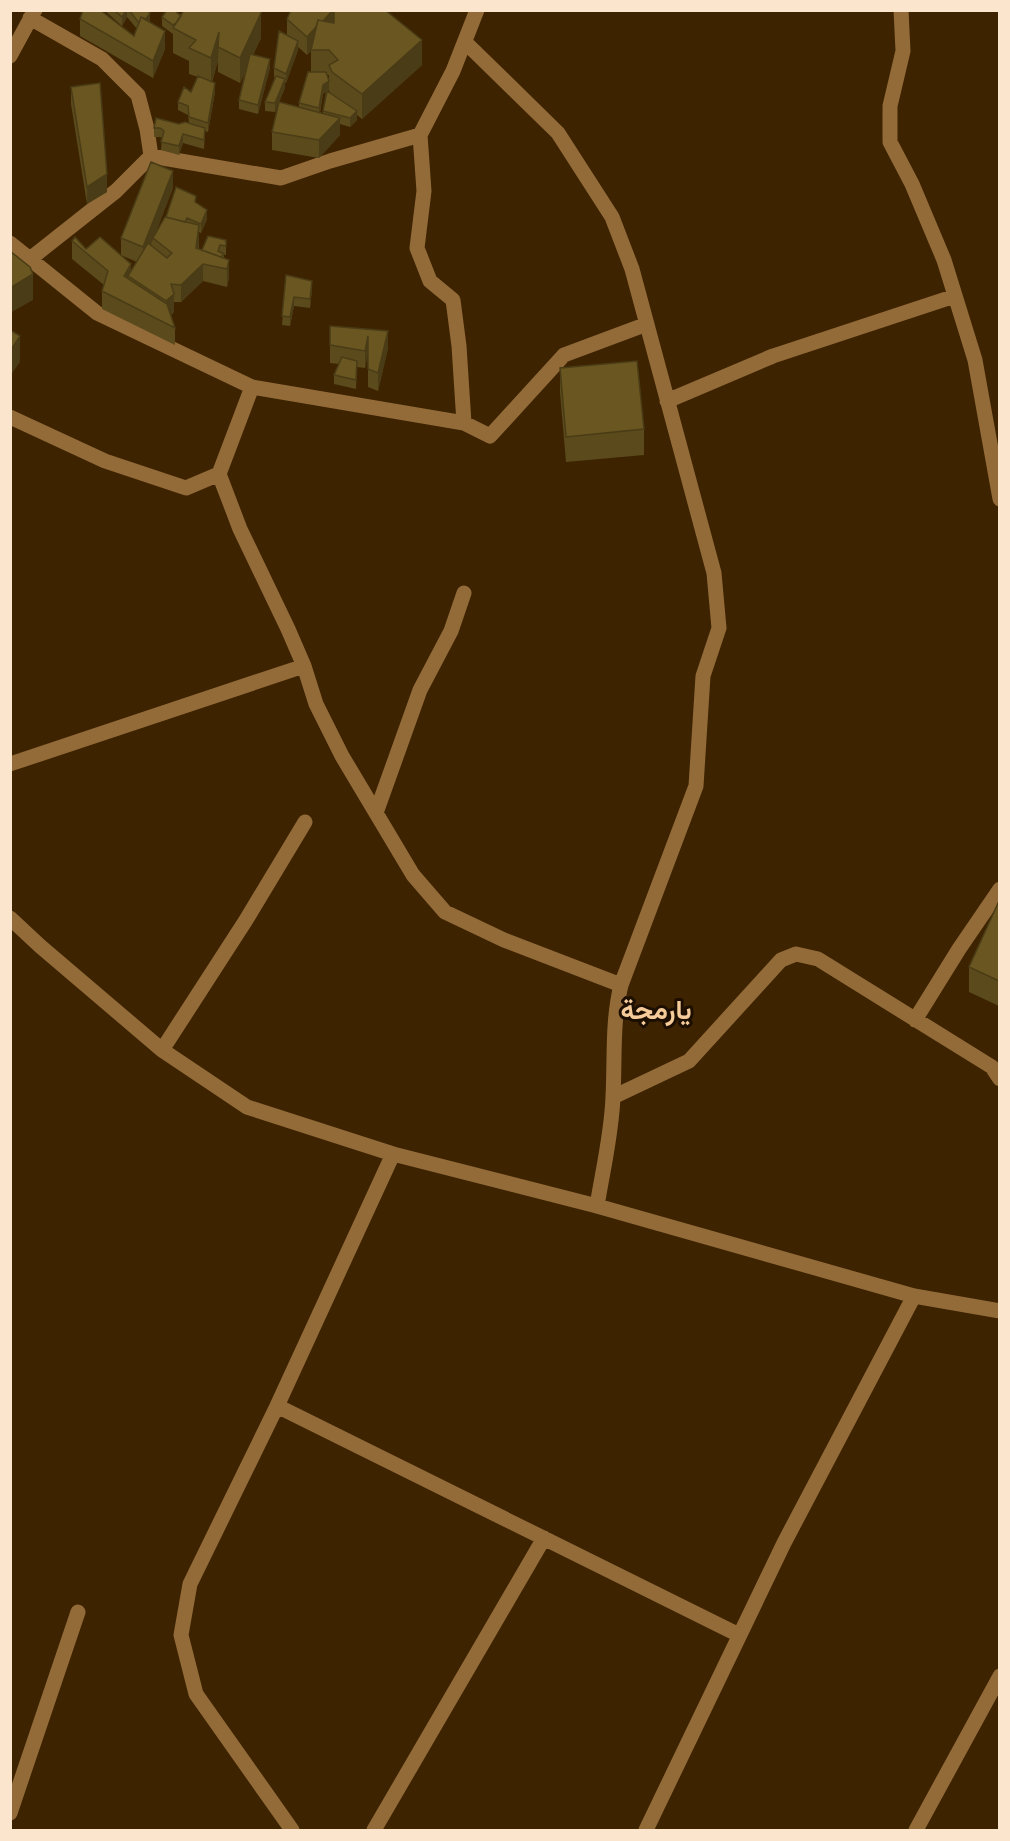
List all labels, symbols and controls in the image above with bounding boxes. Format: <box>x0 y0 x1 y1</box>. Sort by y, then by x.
district label: يارمجة <box>620 994 692 1027</box>

